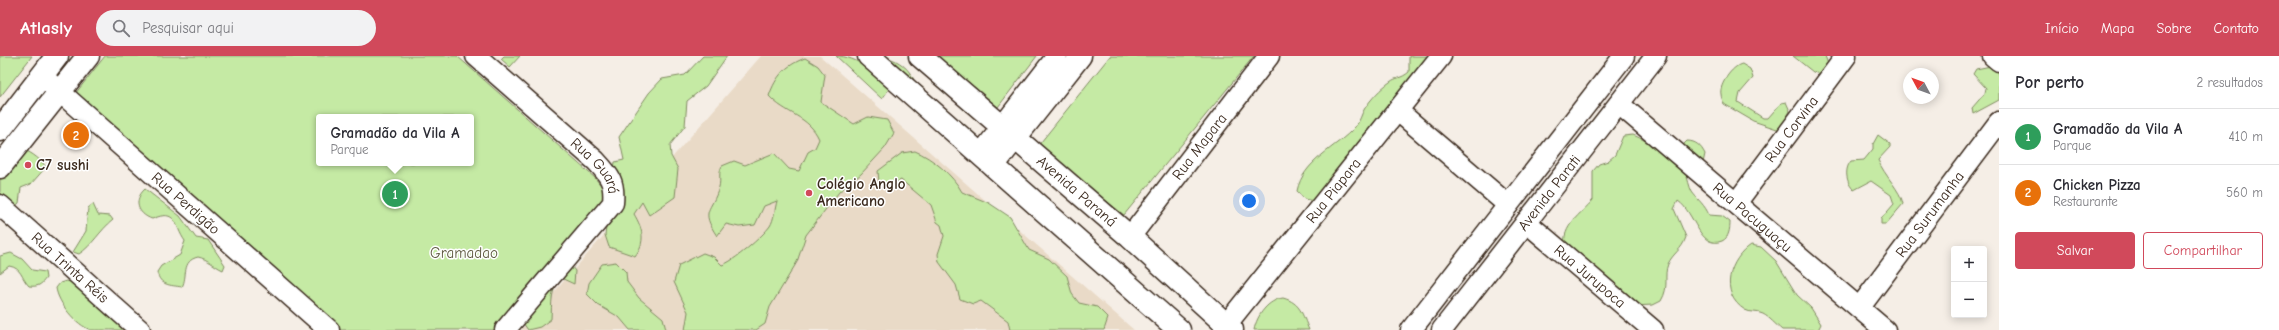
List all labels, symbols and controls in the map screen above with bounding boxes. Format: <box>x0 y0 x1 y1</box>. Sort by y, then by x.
search box <box>96 10 376 46</box>
text: Atlasly <box>20 17 72 39</box>
icon: search <box>110 17 132 39</box>
text: Pesquisar aqui <box>142 19 234 37</box>
text: Início <box>2045 20 2079 37</box>
text: Mapa <box>2101 20 2134 37</box>
text: Sobre <box>2156 20 2191 37</box>
text: Contato <box>2213 20 2259 37</box>
north arrow <box>1903 68 1939 104</box>
text: Por perto <box>2015 73 2084 92</box>
text: 2 resultados <box>2196 75 2263 90</box>
street label: Rua Corvina <box>1761 92 1822 166</box>
street label: Rua Mapara <box>1168 110 1231 183</box>
popup <box>316 114 474 166</box>
pin: 2 <box>63 120 89 150</box>
text: Gramadão da Vila A <box>2053 120 2182 138</box>
text: Gramadão da Vila A <box>330 124 460 142</box>
text: 1 <box>2025 129 2031 144</box>
text: 410 m <box>2229 129 2263 144</box>
street label: Rua Guará <box>567 134 623 195</box>
text: Parque <box>2053 138 2091 153</box>
text: Parque <box>330 142 369 157</box>
street label: Avenida Parati <box>1514 151 1584 234</box>
street label: Avenida Paraná <box>1033 152 1120 230</box>
street label: Rua Piapara <box>1302 155 1365 227</box>
place label: C7 sushi <box>36 156 89 174</box>
marker: C7 sushi <box>23 160 33 170</box>
street label: Rua Perdigão <box>148 168 224 238</box>
street label: Rua Surumanha <box>1891 168 1968 261</box>
place label: Colégio Anglo Americano <box>817 175 906 210</box>
text: Chicken Pizza <box>2053 176 2141 194</box>
pin: 1 <box>382 179 408 209</box>
street label: Rua Pacuguaçu <box>1709 179 1796 256</box>
text: 2 <box>2025 185 2031 200</box>
text: 560 m <box>2226 185 2263 200</box>
marker: Colégio Anglo Americano <box>804 188 814 198</box>
your location <box>1239 191 1259 211</box>
text: Restaurante <box>2053 194 2118 209</box>
street label: Rua Trinta Réis <box>28 228 112 307</box>
button: Salvar <box>2015 232 2135 269</box>
button: Compartilhar <box>2143 232 2263 269</box>
street label: Rua Jurupoca <box>1550 241 1630 312</box>
park label: Gramadao <box>430 244 498 262</box>
map controls <box>1951 246 1987 318</box>
button: + <box>1951 246 1987 282</box>
button: − <box>1951 282 1987 318</box>

